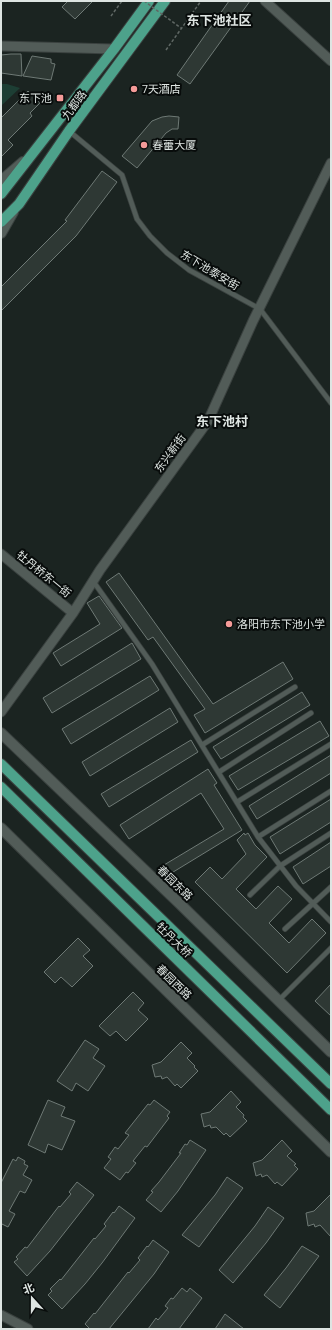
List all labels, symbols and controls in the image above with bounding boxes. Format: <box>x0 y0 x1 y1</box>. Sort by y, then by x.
district label: 东下池社区 <box>186 12 252 29</box>
place label: 7天酒店 <box>142 82 181 96</box>
marker: 7天酒店 <box>129 84 139 94</box>
street label: 九都路 <box>59 88 89 122</box>
place label: 东下池 <box>19 91 52 105</box>
marker: 东下池 <box>55 93 65 103</box>
place label: 春蕾大厦 <box>152 138 196 152</box>
marker: 春蕾大厦 <box>139 140 149 150</box>
street label: 东下池泰安街 <box>178 247 242 293</box>
district label: 东下池村 <box>196 413 248 430</box>
street label: 东兴新街 <box>151 431 189 475</box>
street label: 牡丹桥东一街 <box>14 548 74 600</box>
place label: 洛阳市东下池小学 <box>237 617 325 631</box>
marker: 洛阳市东下池小学 <box>224 619 234 629</box>
street label: 春园东路 <box>154 863 196 903</box>
street label: 牡丹大桥 <box>153 920 195 960</box>
street label: 春园西路 <box>153 962 195 1002</box>
north arrow <box>12 1278 52 1318</box>
text: 北 <box>21 1280 36 1297</box>

